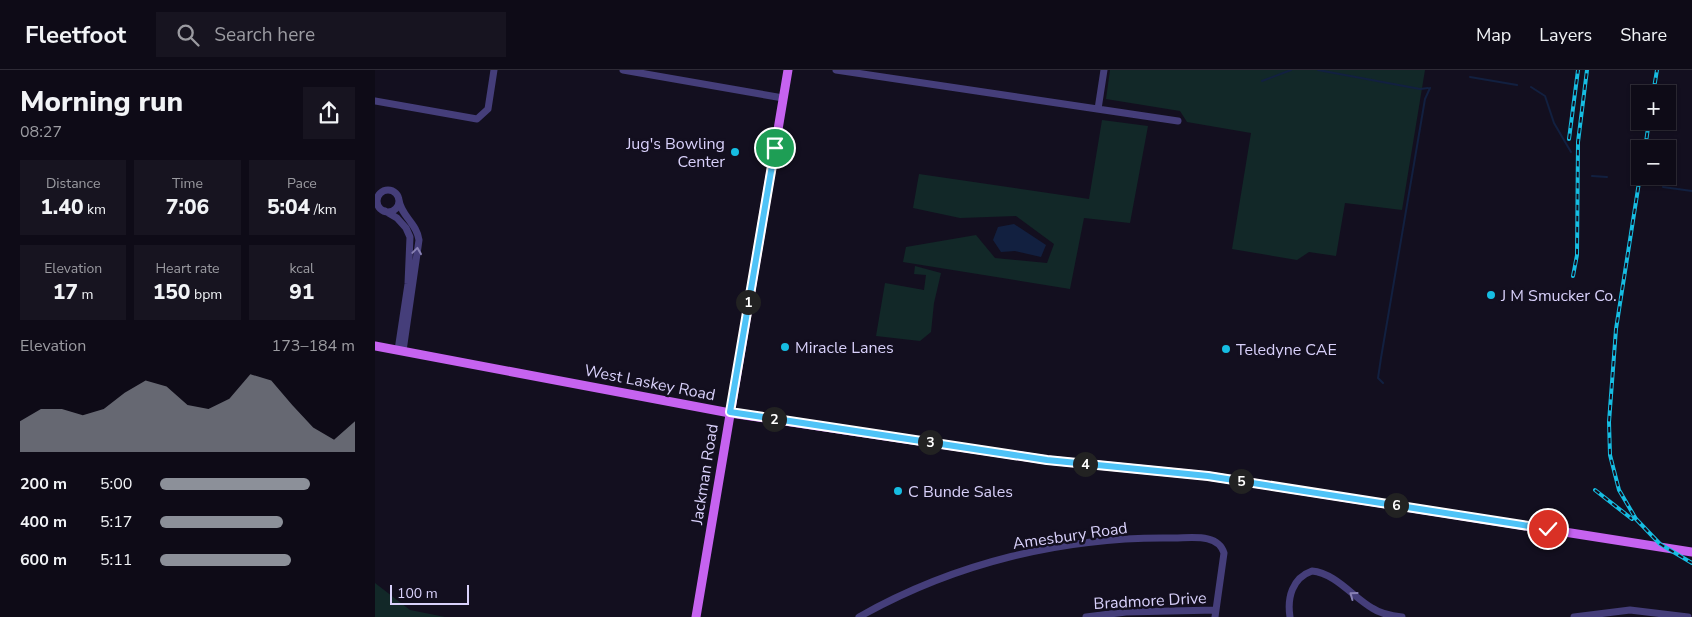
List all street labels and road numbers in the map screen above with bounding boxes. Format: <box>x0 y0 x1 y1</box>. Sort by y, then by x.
street label: West Laskey Road <box>582 359 717 406</box>
street label: Jackman Road <box>686 422 724 527</box>
street label: Amesbury Road <box>1011 517 1129 555</box>
street label: Bradmore Drive <box>1093 587 1207 615</box>

